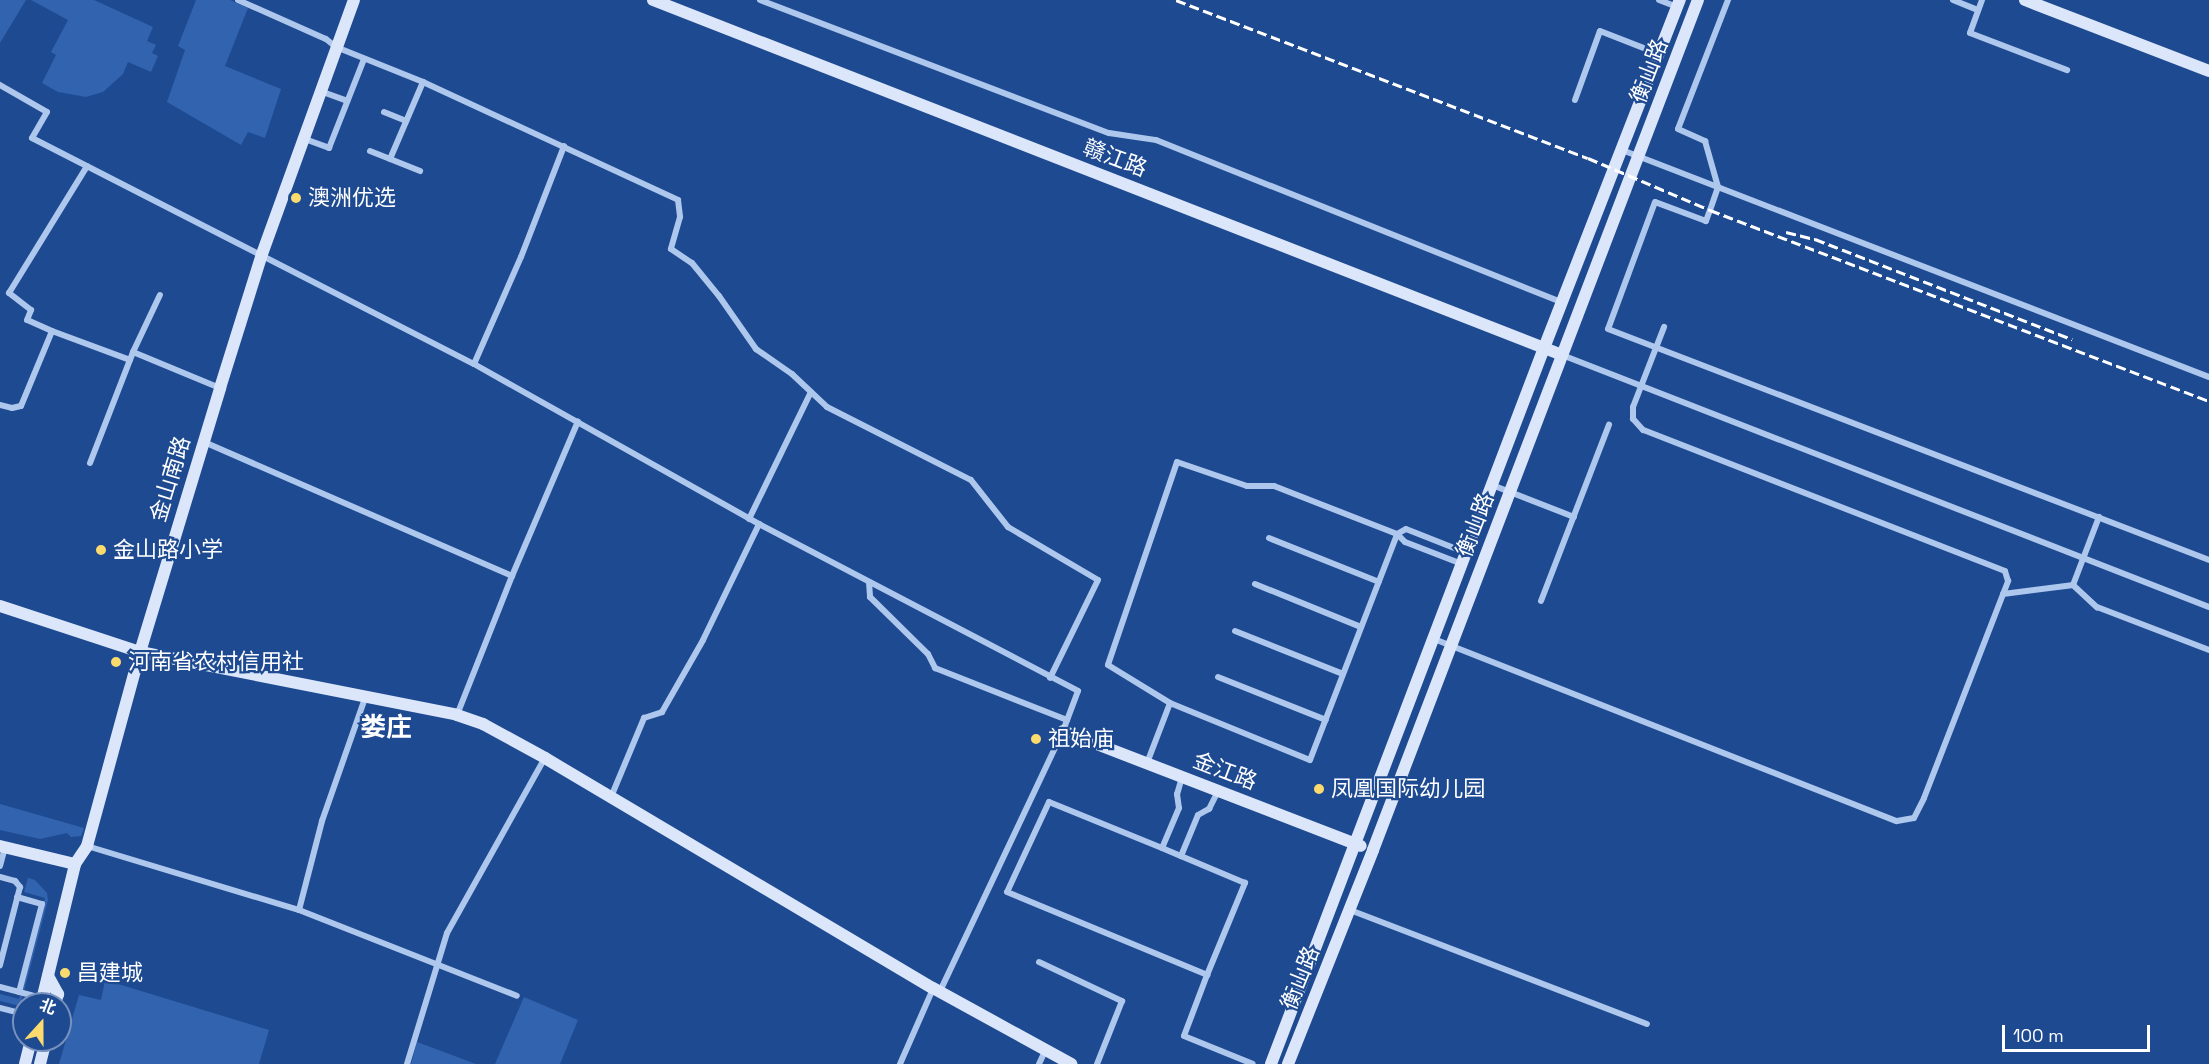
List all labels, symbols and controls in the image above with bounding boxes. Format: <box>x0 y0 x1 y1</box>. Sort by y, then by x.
street label: 衡山路 <box>1625 35 1673 107</box>
street label: 赣江路 <box>1079 134 1151 182</box>
place label: 澳洲优选 <box>308 185 396 211</box>
marker: 澳洲优选 <box>289 191 303 205</box>
street label: 金山南路 <box>145 433 195 525</box>
street label: 衡山路 <box>1451 489 1499 561</box>
place label: 金山路小学 <box>113 537 223 563</box>
marker: 金山路小学 <box>94 543 108 557</box>
place label: 河南省农村信用社 <box>128 649 304 675</box>
marker: 河南省农村信用社 <box>109 655 123 669</box>
district label: 娄庄 <box>360 712 412 744</box>
place label: 祖始庙 <box>1048 726 1114 752</box>
marker: 祖始庙 <box>1029 732 1043 746</box>
street label: 金江路 <box>1189 747 1261 795</box>
place label: 凤凰国际幼儿园 <box>1331 776 1485 802</box>
marker: 凤凰国际幼儿园 <box>1312 782 1326 796</box>
street label: 衡山路 <box>1275 942 1325 1014</box>
place label: 昌建城 <box>77 960 143 986</box>
marker: 昌建城 <box>58 966 72 980</box>
north arrow <box>12 992 72 1052</box>
text: 北 <box>37 994 59 1019</box>
scale bar <box>2005 1013 2154 1051</box>
text: 100 m <box>2013 1024 2064 1047</box>

